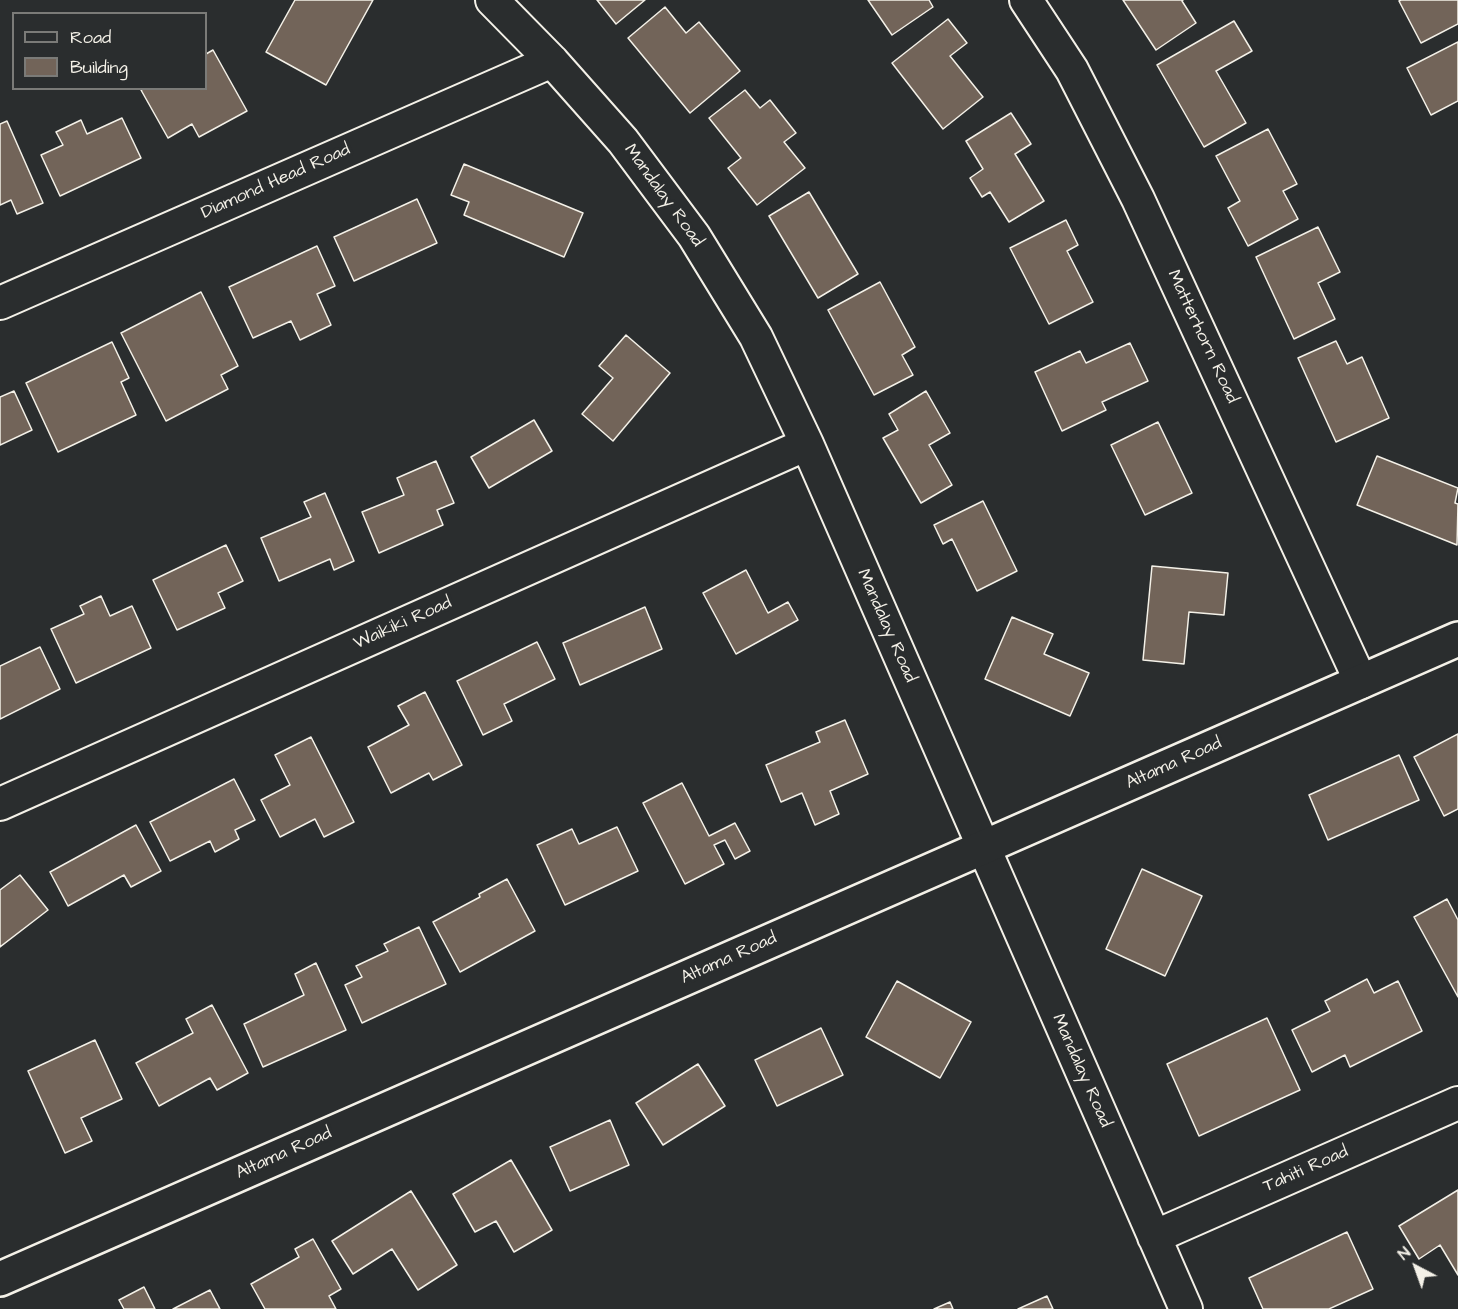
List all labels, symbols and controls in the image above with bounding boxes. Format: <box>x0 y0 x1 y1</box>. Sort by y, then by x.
legend <box>12 12 207 90</box>
text: Road <box>70 25 111 50</box>
text: Building <box>70 55 128 80</box>
street label: Diamond Head Road <box>198 139 354 225</box>
street label: Mandalay Road <box>618 140 708 252</box>
street label: Matterhorn Road <box>1162 267 1242 407</box>
street label: Mandalay Road <box>851 566 921 686</box>
street label: Waikiki Road <box>351 593 455 655</box>
street label: Altama Road <box>1123 733 1225 795</box>
street label: Altama Road <box>678 928 780 990</box>
street label: Mandalay Road <box>1046 1011 1116 1131</box>
street label: Altama Road <box>233 1123 335 1185</box>
street label: Tahiti Road <box>1260 1142 1352 1198</box>
north arrow <box>1386 1237 1446 1297</box>
text: N <box>1393 1242 1415 1265</box>

